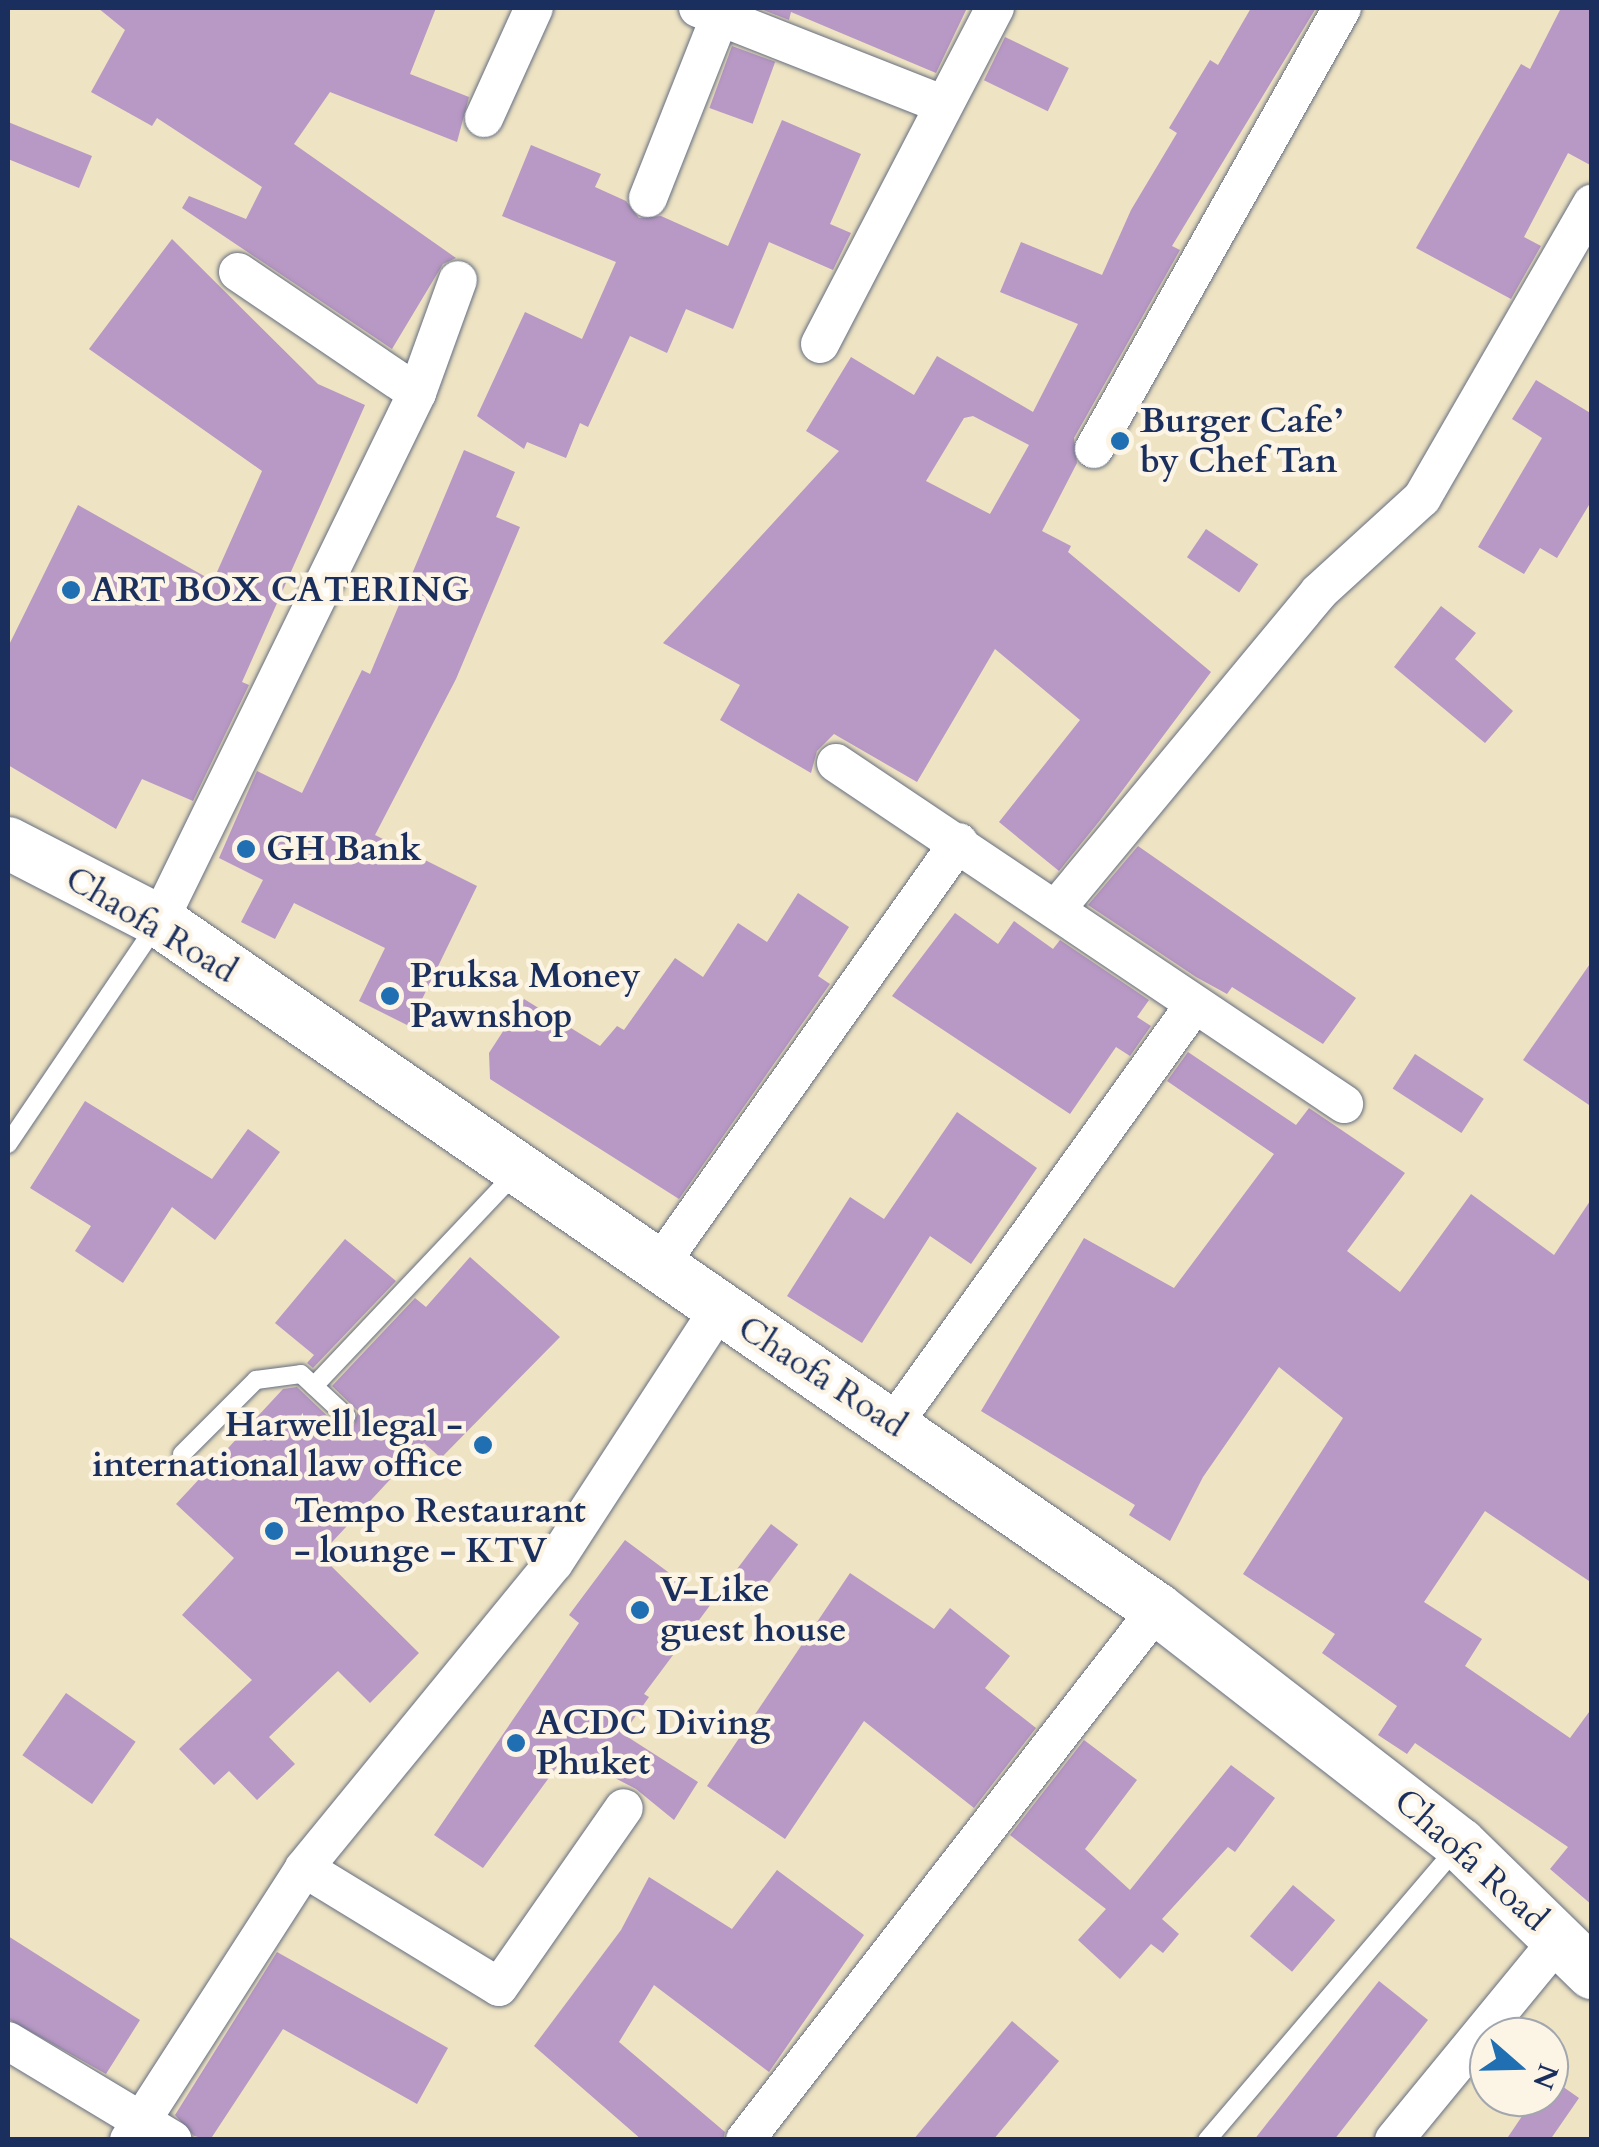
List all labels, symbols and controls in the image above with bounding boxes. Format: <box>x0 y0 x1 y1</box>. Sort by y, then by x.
place label: Burger Cafe’ by Chef Tan <box>1140 400 1343 482</box>
marker: Burger Cafe’ by Chef Tan <box>1109 430 1131 452</box>
place label: ART BOX CATERING <box>91 569 470 611</box>
marker: ART BOX CATERING <box>60 579 82 601</box>
place label: GH Bank <box>266 828 422 870</box>
marker: GH Bank <box>235 838 257 860</box>
street label: Chaofa Road <box>58 858 244 992</box>
place label: Pruksa Money Pawnshop <box>410 955 641 1037</box>
marker: Pruksa Money Pawnshop <box>379 985 401 1007</box>
street label: Chaofa Road <box>730 1307 914 1447</box>
place label: Harwell legal - international law office <box>92 1404 463 1486</box>
marker: Harwell legal - international law office <box>472 1434 494 1456</box>
place label: Tempo Restaurant - lounge - KTV <box>294 1490 586 1572</box>
marker: Tempo Restaurant - lounge - KTV <box>263 1520 285 1542</box>
place label: V-Like guest house <box>660 1569 847 1651</box>
marker: V-Like guest house <box>629 1599 651 1621</box>
place label: ACDC Diving Phuket <box>536 1702 771 1784</box>
marker: ACDC Diving Phuket <box>505 1732 527 1754</box>
street label: Chaofa Road <box>1386 1780 1556 1940</box>
north arrow <box>1469 2017 1569 2117</box>
text: N <box>1523 2059 1567 2094</box>

